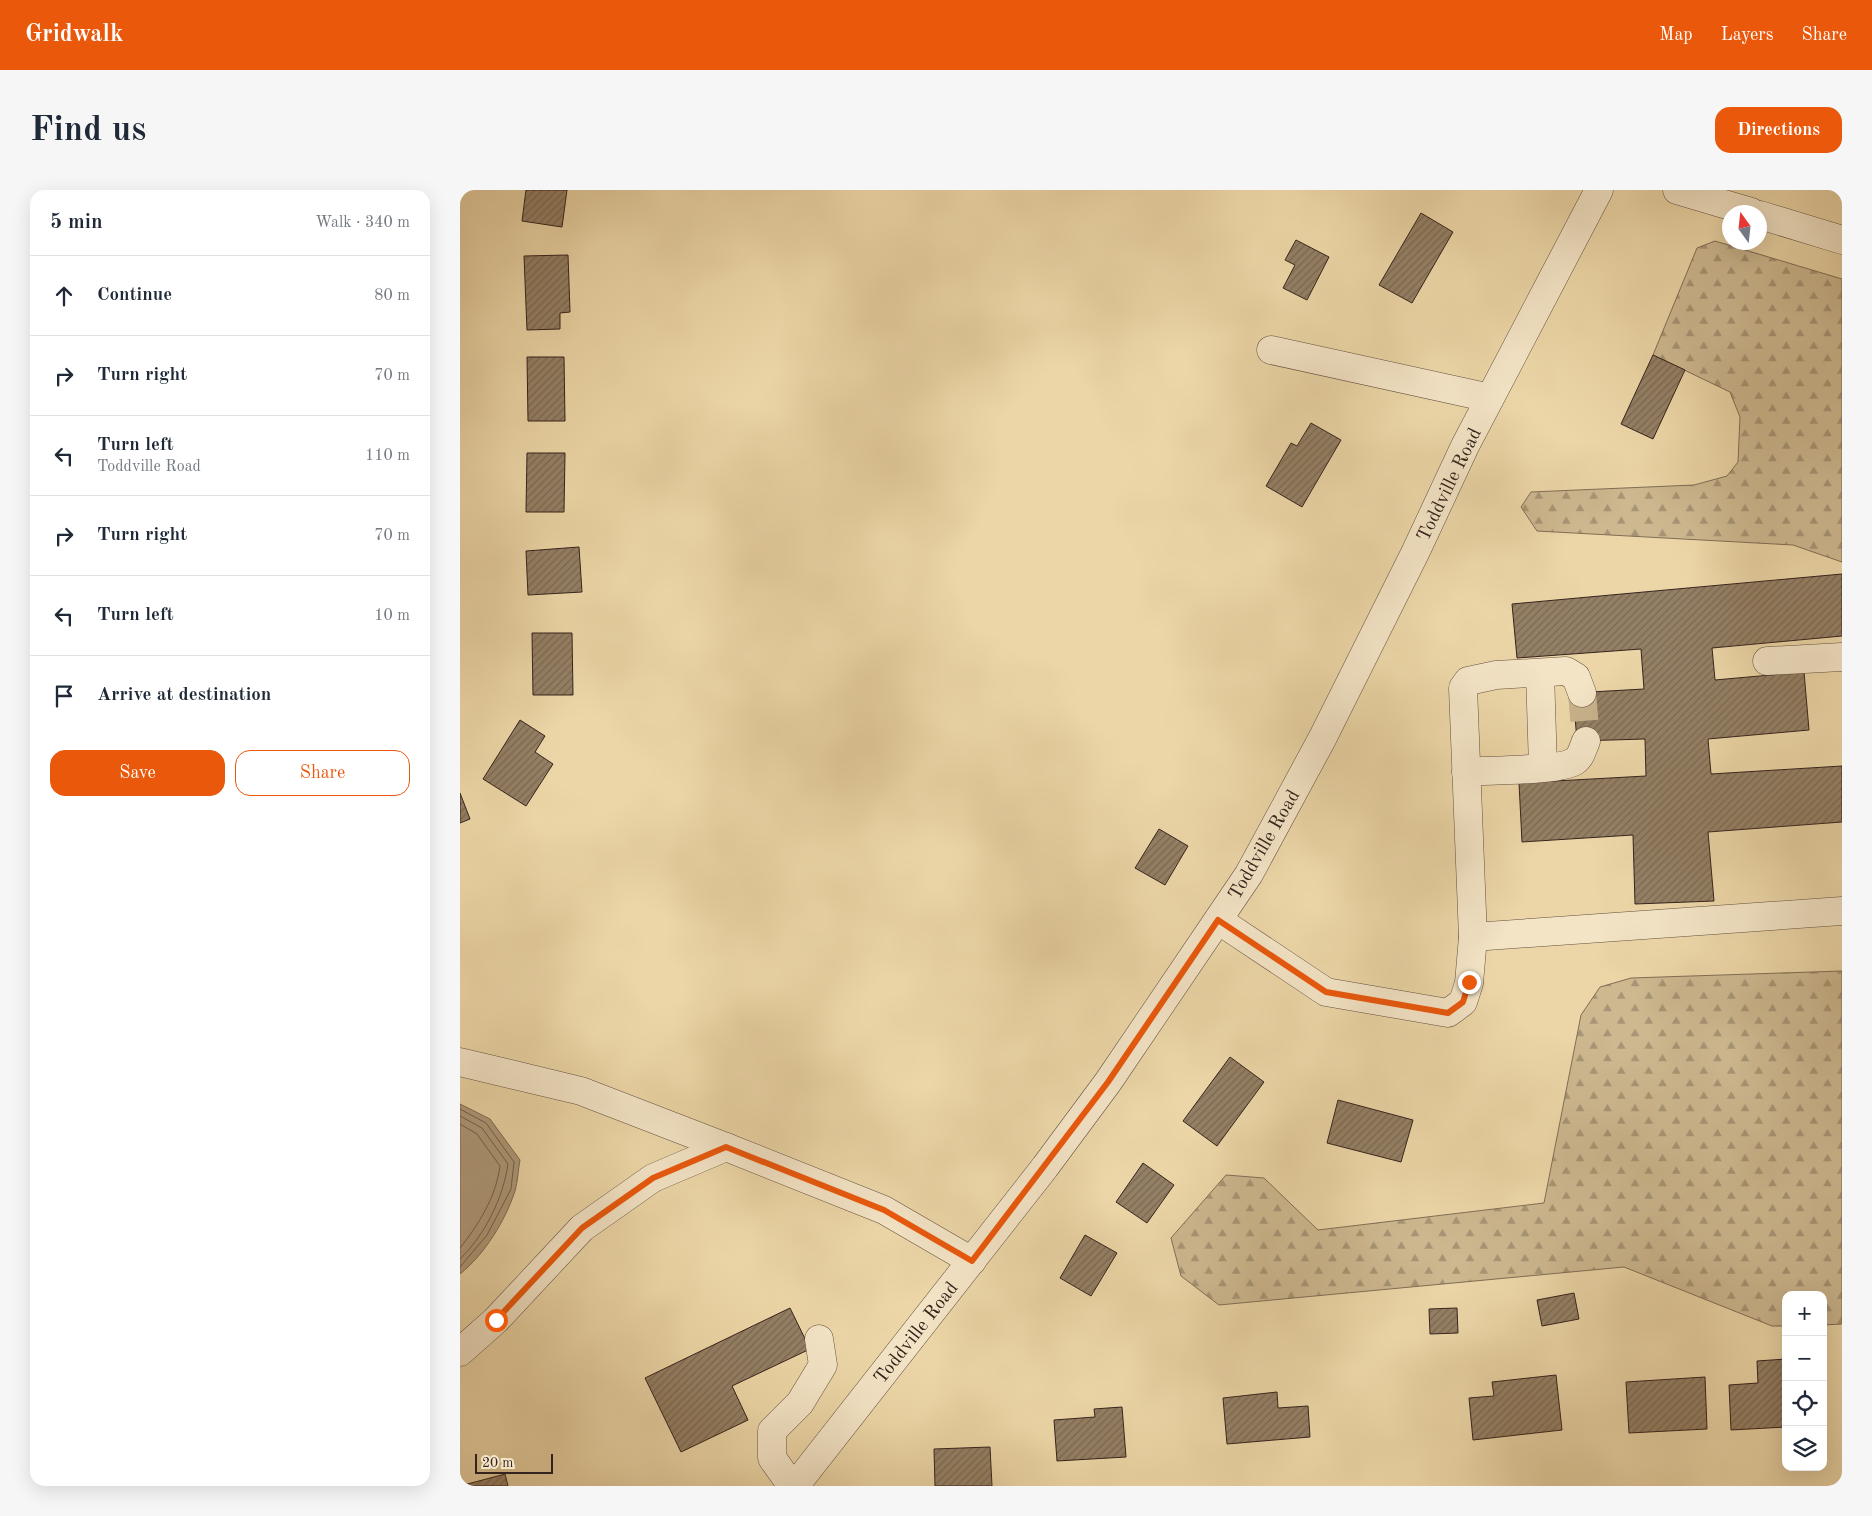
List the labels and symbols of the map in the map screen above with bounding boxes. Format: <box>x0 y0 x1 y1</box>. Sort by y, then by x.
north arrow <box>1722 205 1767 250</box>
street label: Toddville Road <box>1415 425 1486 545</box>
street label: Toddville Road <box>1226 787 1304 903</box>
route end <box>1458 971 1481 994</box>
street label: Toddville Road <box>872 1279 962 1388</box>
route start <box>485 1309 508 1332</box>
scale bar <box>475 1451 552 1474</box>

